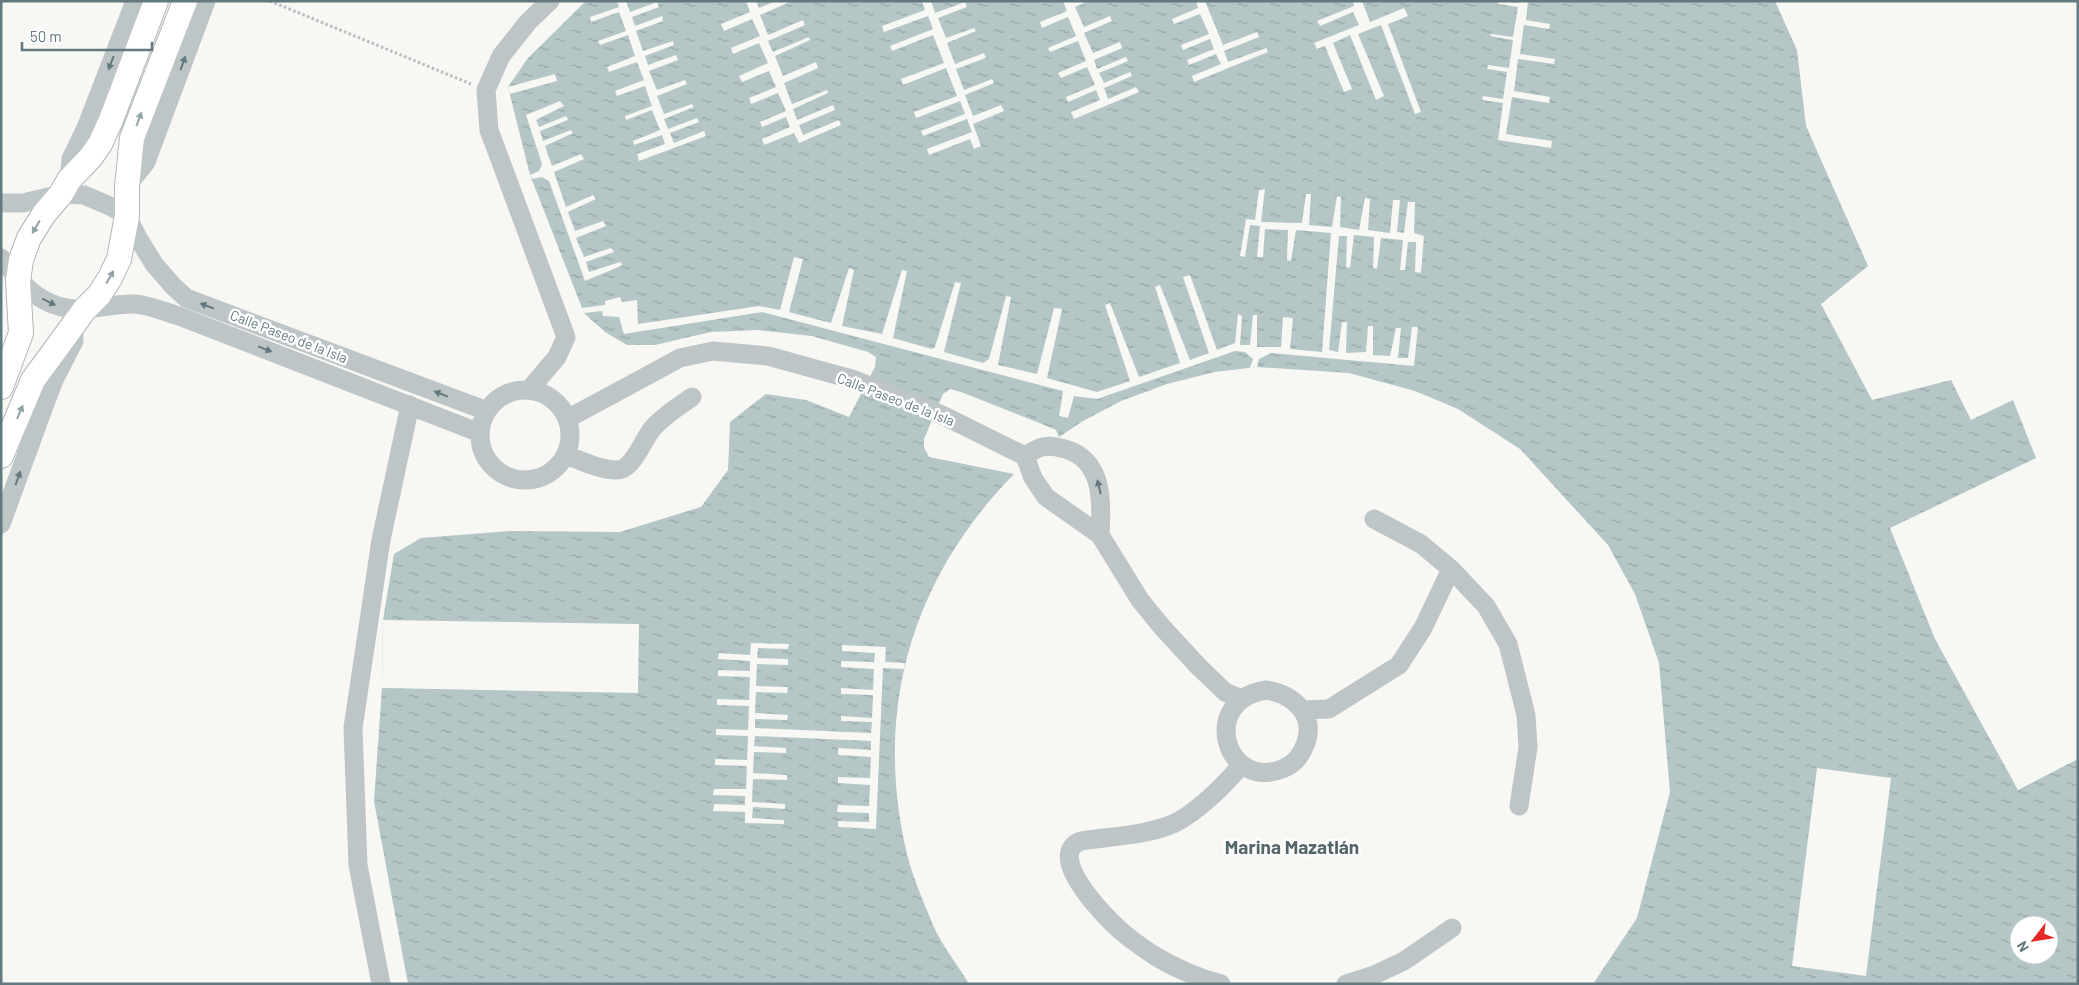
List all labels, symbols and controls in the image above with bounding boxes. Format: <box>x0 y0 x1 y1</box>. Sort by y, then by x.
scale bar <box>22 20 152 52</box>
text: 50 m <box>30 27 62 45</box>
one-way arrow <box>180 55 187 70</box>
one-way arrow <box>107 56 115 71</box>
one-way arrow <box>136 112 144 127</box>
one-way arrow <box>32 221 41 234</box>
one-way arrow <box>105 271 114 284</box>
one-way arrow <box>42 299 56 307</box>
one-way arrow <box>199 302 214 310</box>
street label: Calle Paseo de la Isla <box>228 306 350 366</box>
one-way arrow <box>258 346 273 353</box>
street label: Calle Paseo de la Isla <box>835 369 957 429</box>
one-way arrow <box>434 390 449 397</box>
one-way arrow <box>17 404 24 419</box>
one-way arrow <box>15 471 22 486</box>
one-way arrow <box>1095 480 1103 495</box>
district label: Marina Mazatlán <box>1225 835 1359 858</box>
north arrow <box>2009 915 2059 965</box>
text: N <box>2013 939 2032 955</box>

